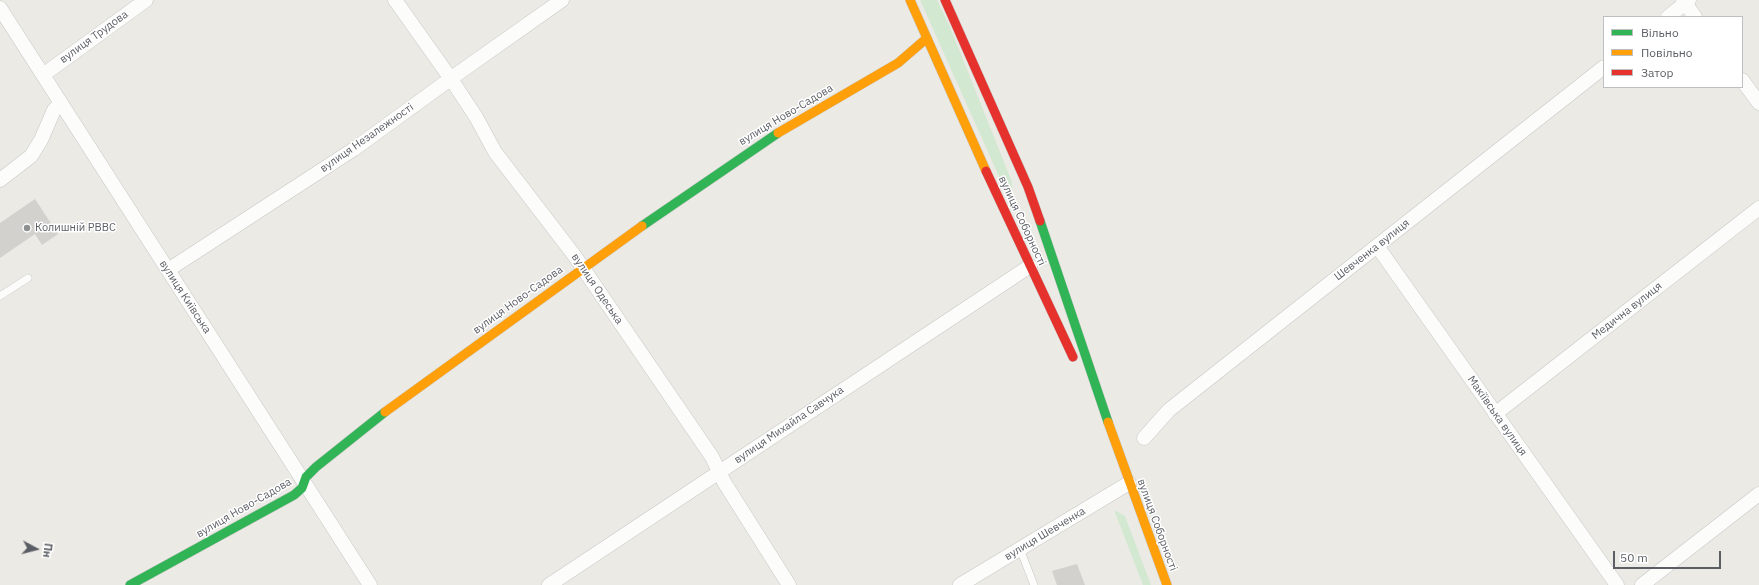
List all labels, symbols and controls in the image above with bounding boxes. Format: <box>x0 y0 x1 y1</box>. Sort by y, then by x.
street label: вулиця Трудова <box>57 8 131 66</box>
legend <box>1603 16 1743 88</box>
text: Вільно <box>1641 25 1679 40</box>
text: Повільно <box>1641 45 1693 60</box>
text: Затор <box>1641 65 1673 80</box>
street label: вулиця Ново-Садова <box>736 82 836 148</box>
street label: вулиця Незалежності <box>318 101 416 175</box>
street label: вулиця Соборності <box>996 174 1048 268</box>
street label: Шевченка вулиця <box>1332 216 1412 284</box>
place label: Колишній РВВС <box>35 221 116 235</box>
marker: Колишній РВВС <box>22 223 32 233</box>
street label: вулиця Одеська <box>568 251 626 327</box>
street label: вулиця Київська <box>156 258 214 336</box>
street label: вулиця Ново-Садова <box>471 263 565 337</box>
street label: Медична вулиця <box>1589 280 1665 342</box>
street label: Макіївська вулиця <box>1464 373 1530 459</box>
street label: вулиця Михайла Савчука <box>732 383 846 467</box>
street label: вулиця Ново-Садова <box>194 475 294 541</box>
street label: вулиця Соборності <box>1134 477 1180 573</box>
street label: вулиця Шевченка <box>1002 505 1088 563</box>
north arrow <box>16 529 56 569</box>
text: Пн <box>40 542 56 559</box>
scale bar <box>1615 543 1723 569</box>
text: 50 m <box>1620 550 1648 565</box>

